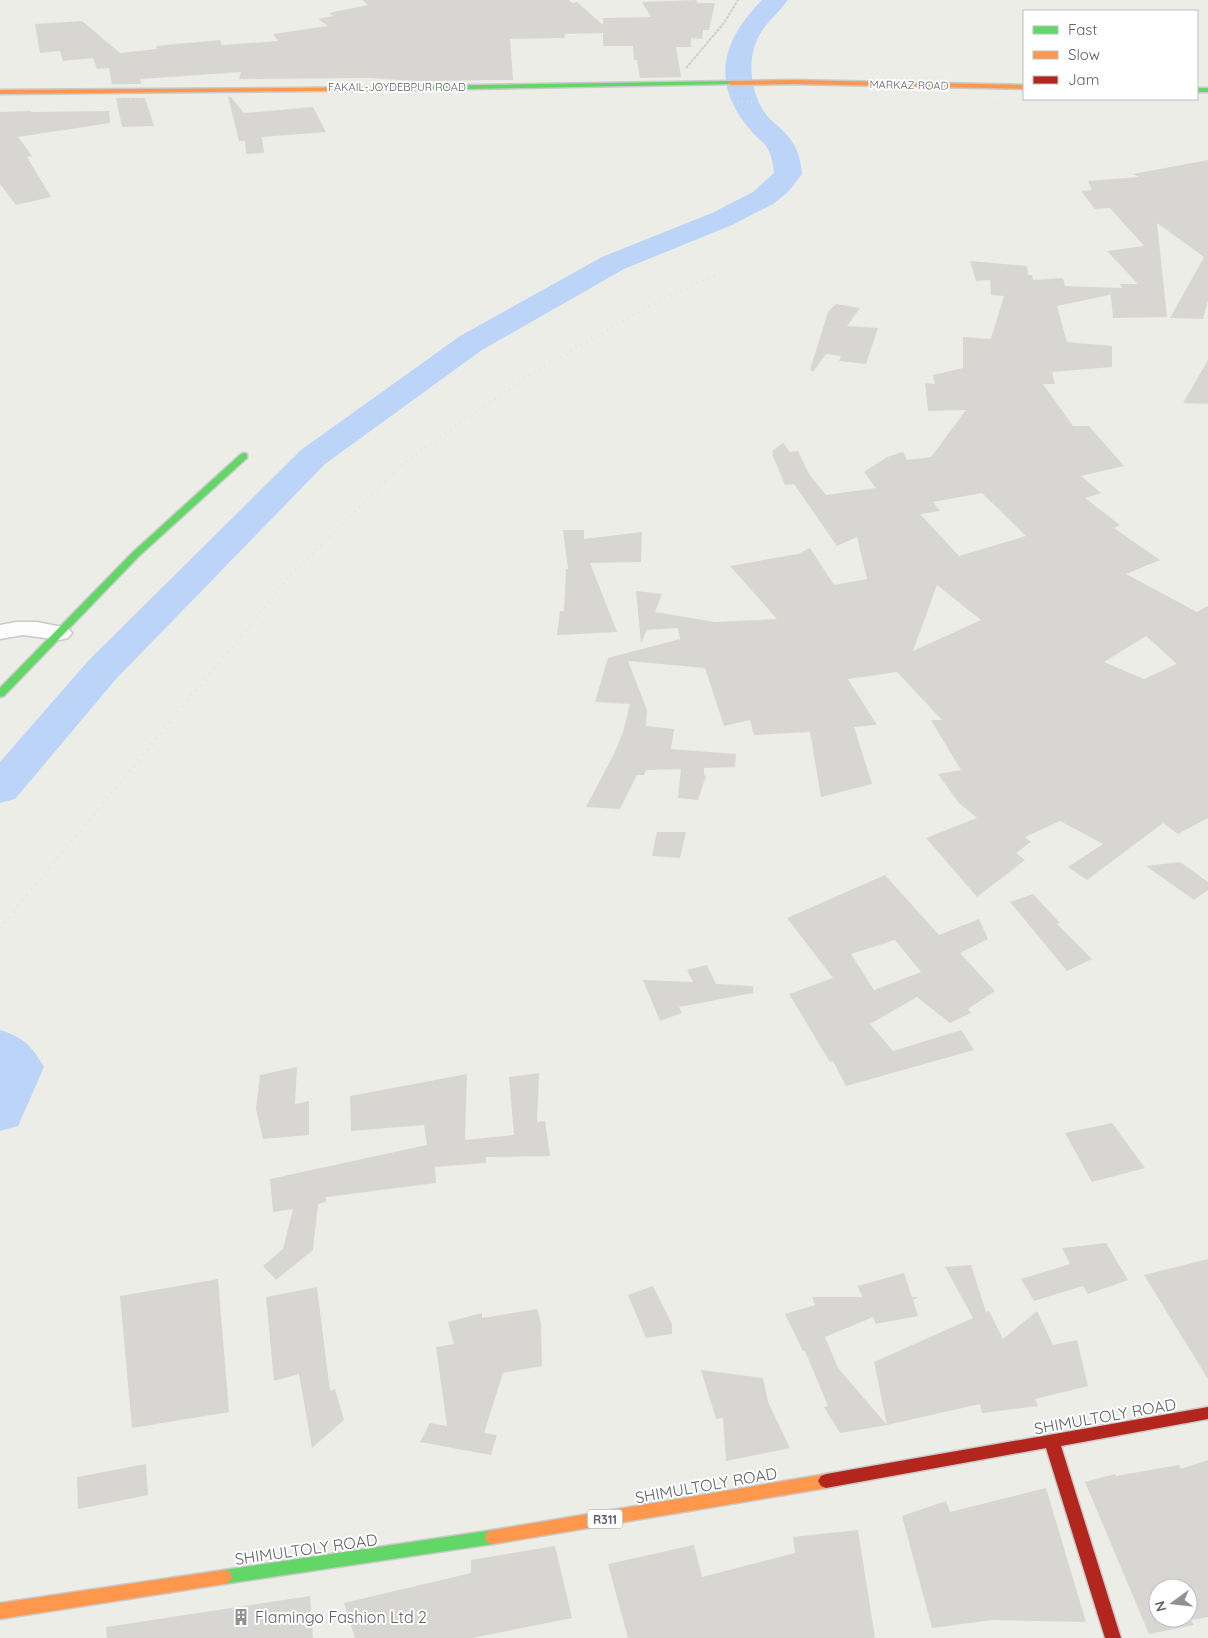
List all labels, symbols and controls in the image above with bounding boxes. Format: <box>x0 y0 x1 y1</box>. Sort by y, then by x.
legend <box>1023 10 1198 100</box>
text: Fast <box>1068 20 1097 39</box>
text: Slow <box>1068 45 1100 64</box>
text: Jam <box>1068 70 1099 89</box>
street label: MARKAZ ROAD <box>869 77 949 93</box>
street label: FAKAIL-JOYDEBPUR ROAD <box>328 80 466 94</box>
street label: SHIMULTOLY ROAD <box>1032 1394 1178 1438</box>
street label: SHIMULTOLY ROAD <box>633 1463 779 1507</box>
road number: R311 <box>588 1510 622 1528</box>
street label: SHIMULTOLY ROAD <box>233 1529 379 1569</box>
north arrow <box>1148 1578 1198 1628</box>
text: N <box>1150 1599 1170 1614</box>
building icon: Flamingo Fashion Ltd 2 <box>231 1607 251 1627</box>
place label: Flamingo Fashion Ltd 2 <box>255 1607 427 1627</box>

